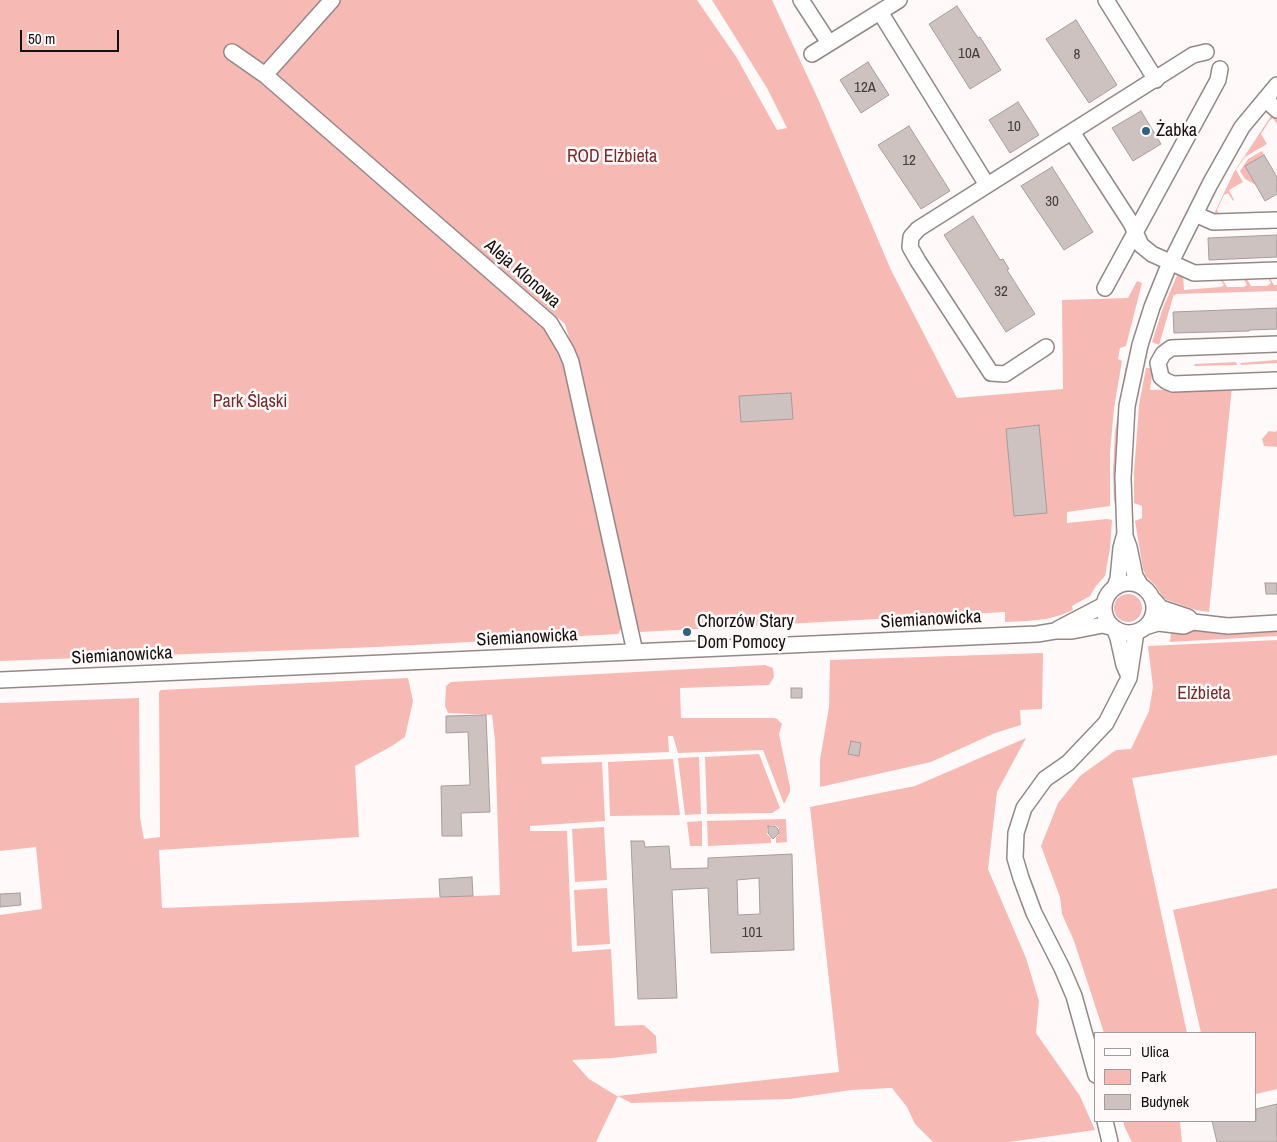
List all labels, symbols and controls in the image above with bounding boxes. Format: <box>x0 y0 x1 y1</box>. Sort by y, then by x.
scale bar <box>22 20 121 52</box>
text: 50 m <box>28 28 55 49</box>
house number: 10A <box>958 45 980 63</box>
house number: 8 <box>1074 46 1080 64</box>
house number: 12A <box>854 79 876 97</box>
house number: 10 <box>1007 118 1021 136</box>
place label: Żabka <box>1156 120 1197 142</box>
marker: Żabka <box>1140 125 1152 137</box>
park label: ROD Elżbieta <box>567 146 657 168</box>
house number: 12 <box>902 152 916 170</box>
house number: 30 <box>1045 193 1059 211</box>
street label: Aleja Klonowa <box>480 235 564 313</box>
house number: 32 <box>994 283 1008 301</box>
park label: Park Śląski <box>213 391 287 413</box>
street label: Siemianowicka <box>880 607 982 633</box>
place label: Chorzów Stary Dom Pomocy <box>697 611 794 654</box>
street label: Siemianowicka <box>476 625 578 651</box>
marker: Chorzów Stary Dom Pomocy <box>681 626 693 638</box>
street label: Siemianowicka <box>71 643 173 669</box>
park label: Elżbieta <box>1177 683 1231 705</box>
house number: 101 <box>742 924 762 942</box>
legend <box>1094 1032 1257 1122</box>
text: Ulica <box>1141 1041 1169 1062</box>
text: Park <box>1141 1066 1166 1087</box>
text: Budynek <box>1141 1091 1189 1112</box>

